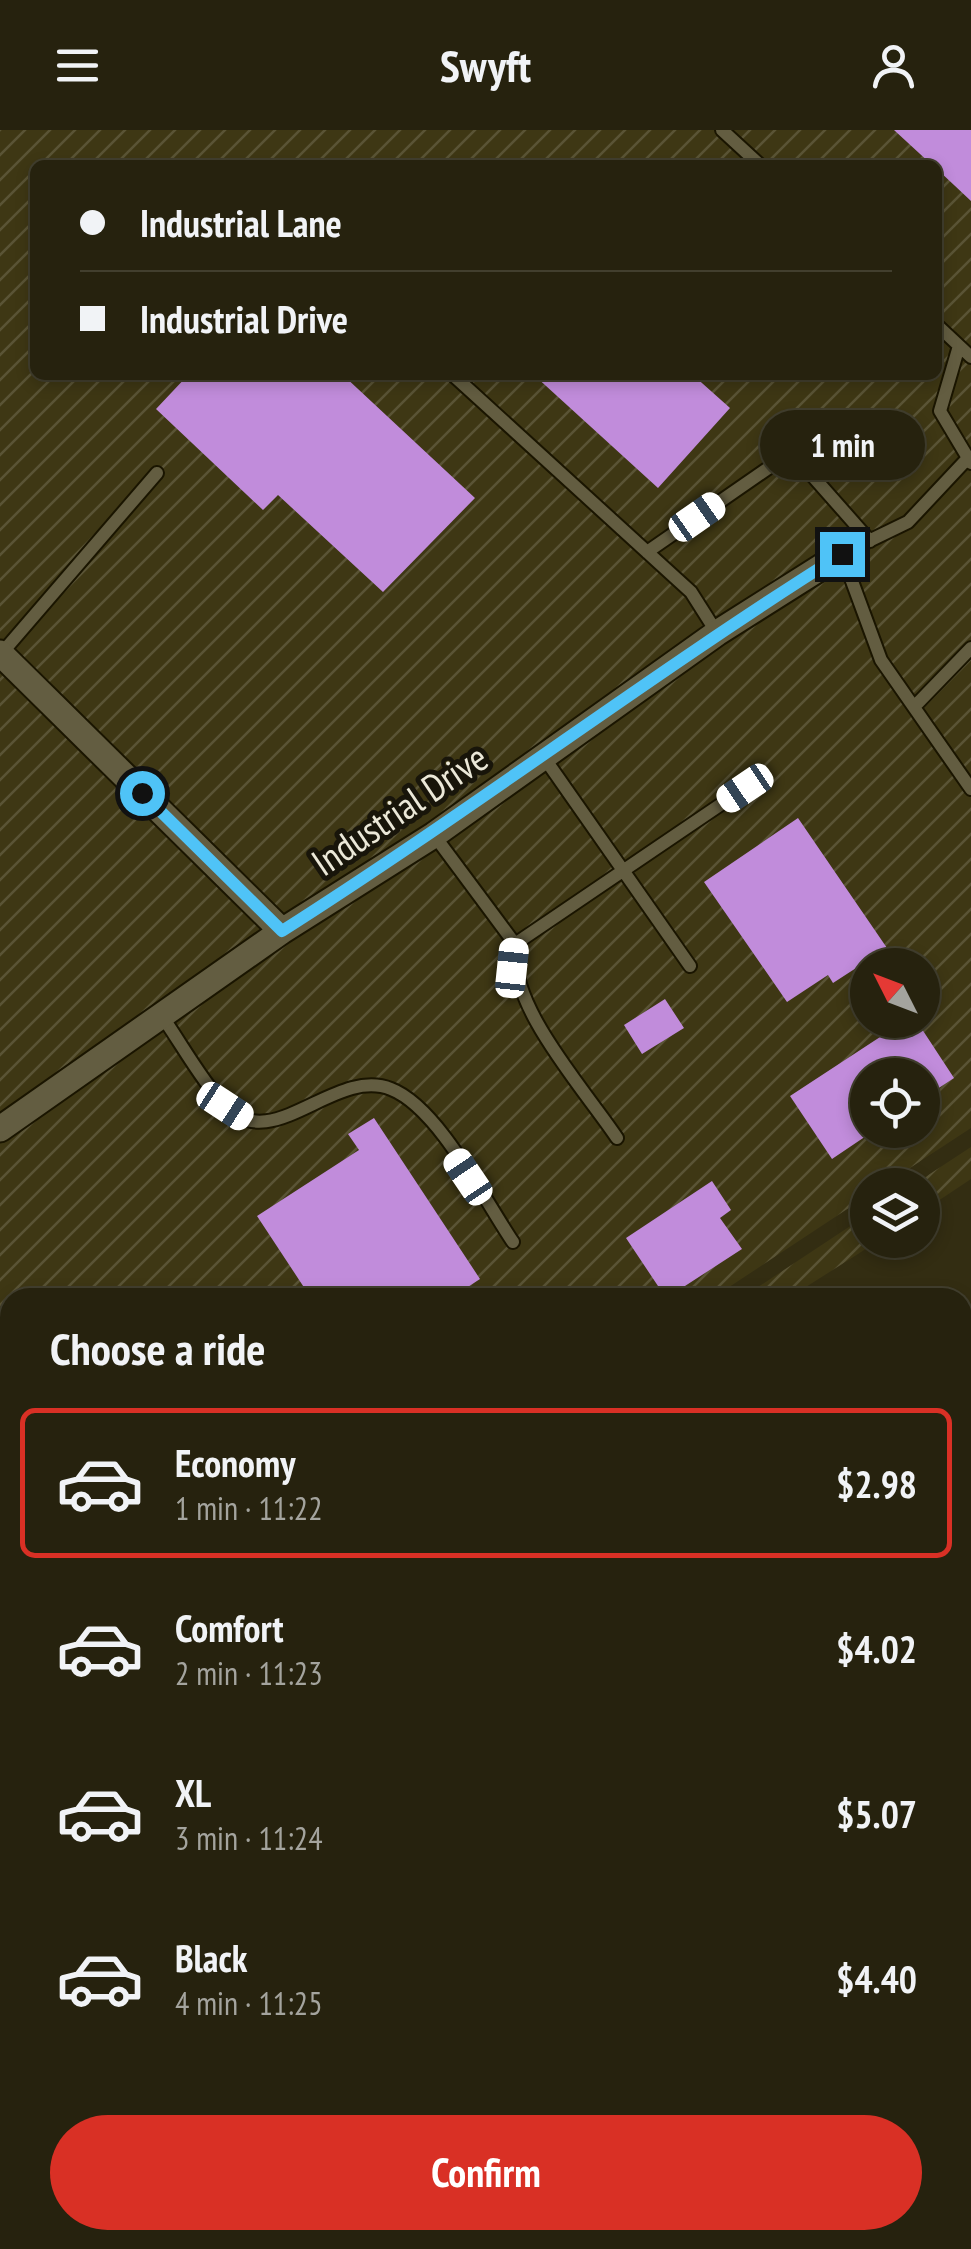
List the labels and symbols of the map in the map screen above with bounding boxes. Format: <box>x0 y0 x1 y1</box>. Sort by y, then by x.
callout: 1 min <box>760 409 924 479</box>
car <box>664 488 730 546</box>
route end <box>820 532 865 577</box>
street label: Industrial Drive <box>302 732 496 886</box>
car <box>712 759 778 817</box>
route start <box>120 771 165 816</box>
car <box>494 937 530 999</box>
north arrow <box>850 948 940 1038</box>
car <box>192 1077 258 1135</box>
car <box>439 1144 497 1210</box>

